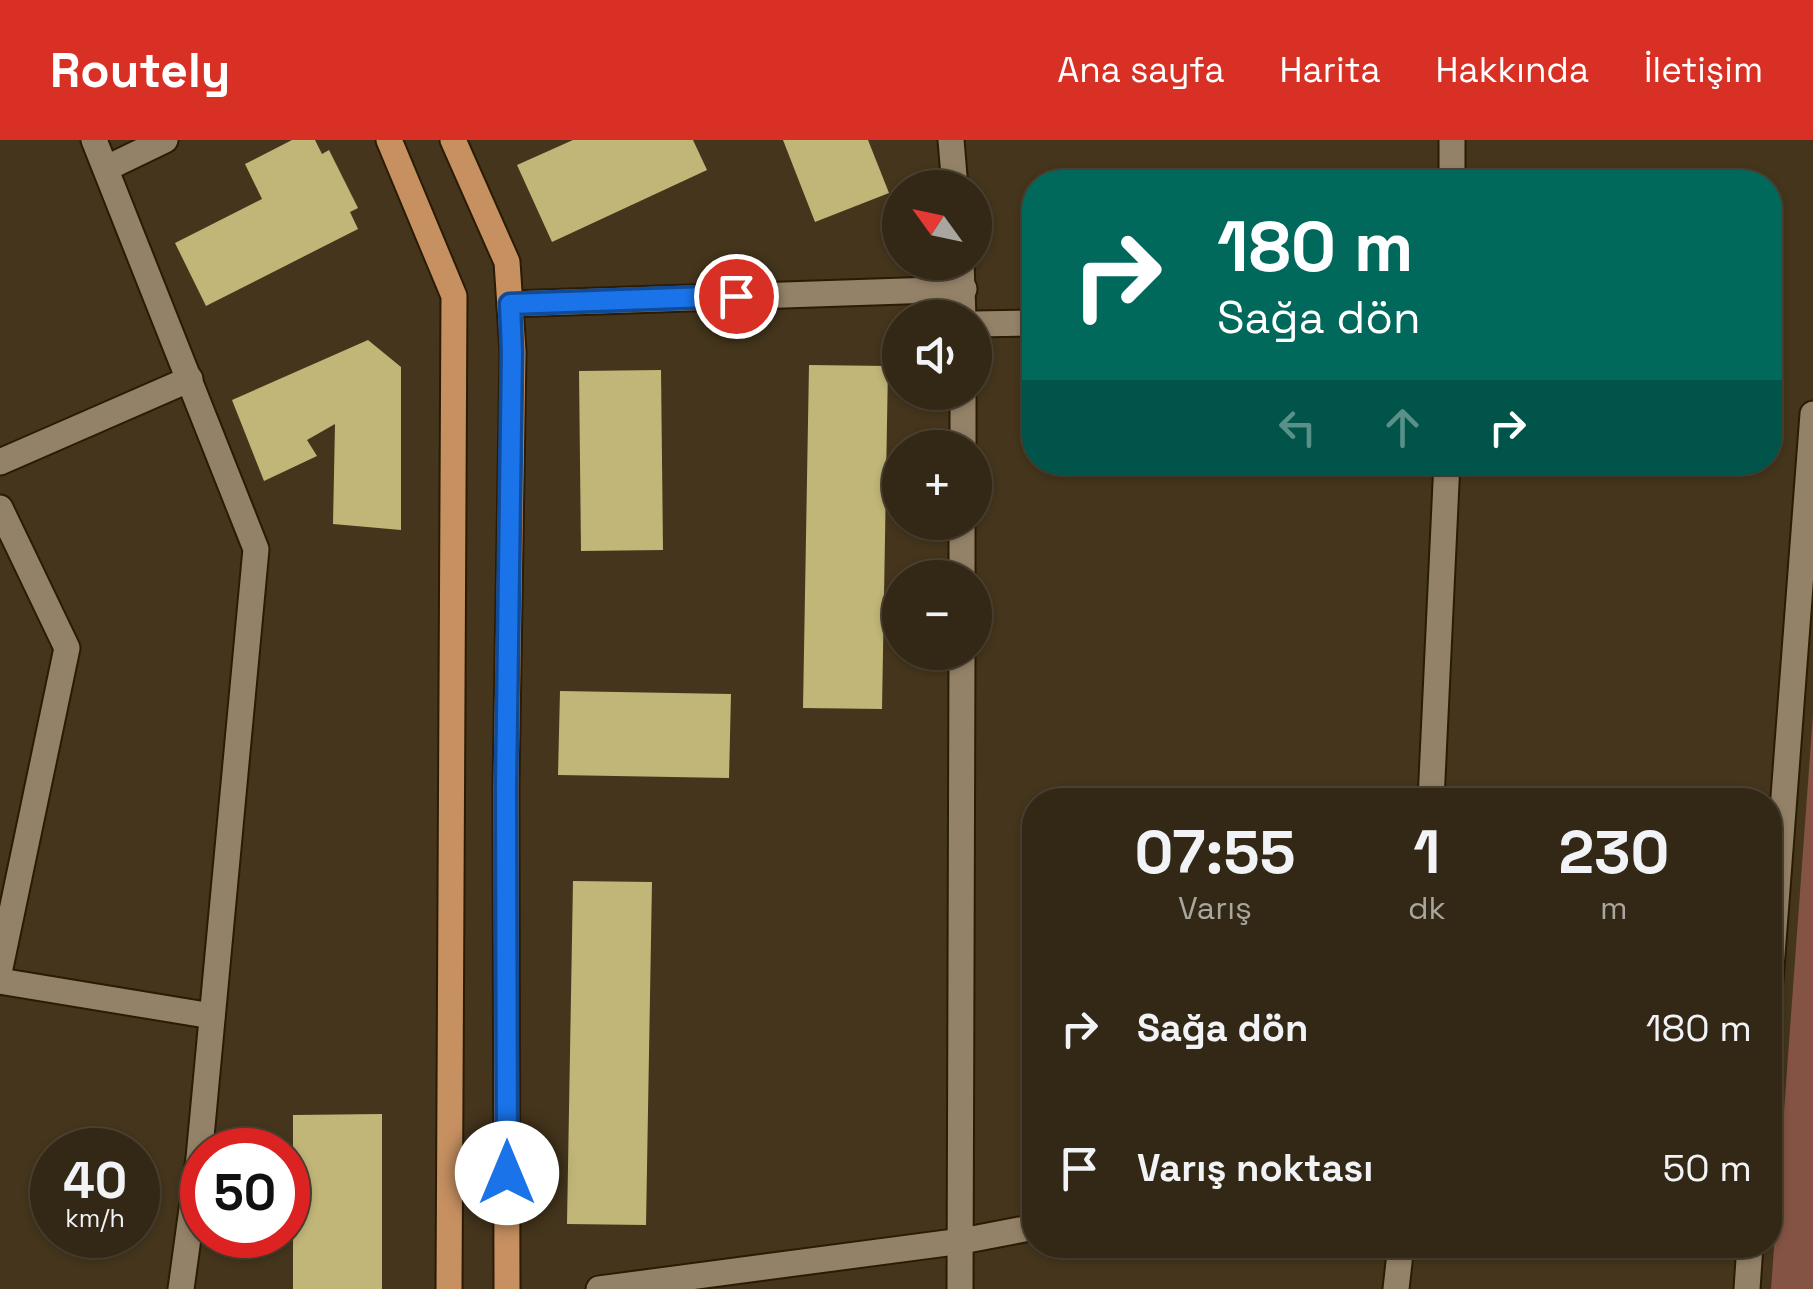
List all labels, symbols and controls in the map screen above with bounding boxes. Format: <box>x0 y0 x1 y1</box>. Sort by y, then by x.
text: Routely <box>50 40 230 101</box>
text: Ana sayfa <box>1057 48 1225 92</box>
text: Harita <box>1280 48 1381 92</box>
text: Hakkında <box>1436 48 1589 92</box>
text: İletişim <box>1644 48 1763 92</box>
north arrow <box>882 170 992 280</box>
map controls <box>882 170 992 670</box>
text: 180 m <box>1217 202 1414 291</box>
icon: right <box>1052 210 1182 340</box>
pin <box>694 254 779 339</box>
icon: arrive <box>709 269 764 324</box>
text: Sağa dön <box>1217 289 1421 346</box>
button: sound <box>882 300 992 410</box>
icon: left <box>1270 400 1325 455</box>
icon: ahead <box>1375 400 1430 455</box>
icon: right <box>1480 400 1535 455</box>
button: + <box>882 430 992 540</box>
button: − <box>882 560 992 670</box>
text: 07:55 <box>1135 814 1295 891</box>
text: 1 <box>1413 814 1440 891</box>
text: 230 <box>1558 814 1669 891</box>
text: Varış <box>1178 888 1252 928</box>
text: dk <box>1408 888 1446 928</box>
text: m <box>1600 888 1628 928</box>
icon: right <box>1052 1001 1107 1056</box>
text: Sağa dön <box>1137 1004 1308 1052</box>
text: 180 m <box>1646 1004 1752 1052</box>
position arrow <box>455 1121 559 1225</box>
speed limit sign: 50 <box>180 1128 310 1258</box>
icon: arrive <box>1052 1141 1107 1196</box>
text: Varış noktası <box>1137 1144 1373 1192</box>
text: 50 m <box>1662 1144 1752 1192</box>
text: 40 <box>63 1149 127 1213</box>
text: km/h <box>65 1202 125 1234</box>

